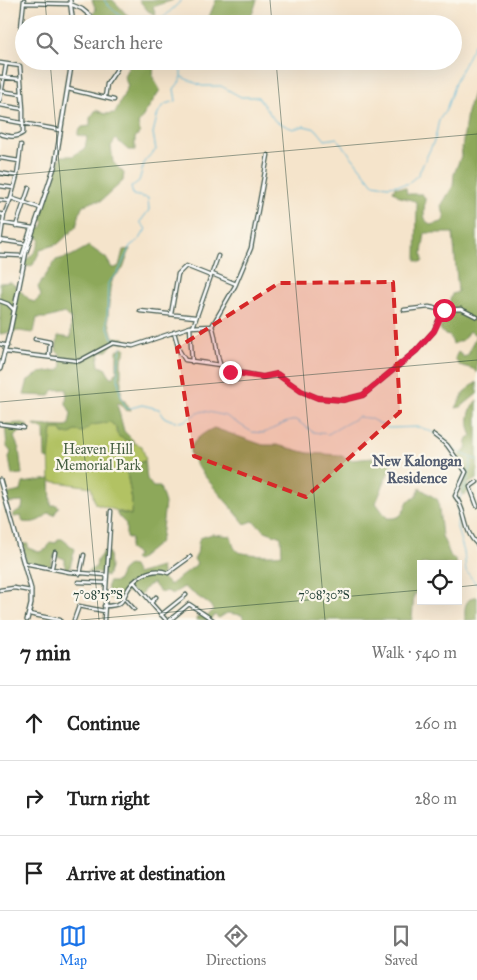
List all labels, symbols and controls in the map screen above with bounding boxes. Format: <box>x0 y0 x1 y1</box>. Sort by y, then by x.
search box <box>15 15 462 70</box>
icon: search <box>33 29 61 57</box>
text: Search here <box>73 31 163 54</box>
route start <box>433 299 456 322</box>
route end <box>219 361 242 384</box>
park label: Heaven Hill Memorial Park <box>55 441 142 474</box>
district label: New Kalongan Residence <box>372 452 463 487</box>
map controls <box>417 560 462 605</box>
button: locate <box>417 560 462 605</box>
text: 7°08'15"S <box>73 588 123 602</box>
text: 7°08'30"S <box>298 588 350 602</box>
text: 7 min <box>20 640 71 666</box>
text: Walk · 540 m <box>372 643 457 662</box>
icon: ahead <box>20 709 48 737</box>
text: Continue <box>67 712 140 735</box>
text: 260 m <box>415 714 457 733</box>
icon: right <box>20 784 48 812</box>
text: Turn right <box>67 787 150 810</box>
text: 280 m <box>414 789 457 808</box>
icon: arrive <box>20 859 48 887</box>
text: Arrive at destination <box>67 862 225 885</box>
tab: Map <box>59 922 87 969</box>
tab: Directions <box>206 922 266 969</box>
tab: Saved <box>385 922 418 969</box>

